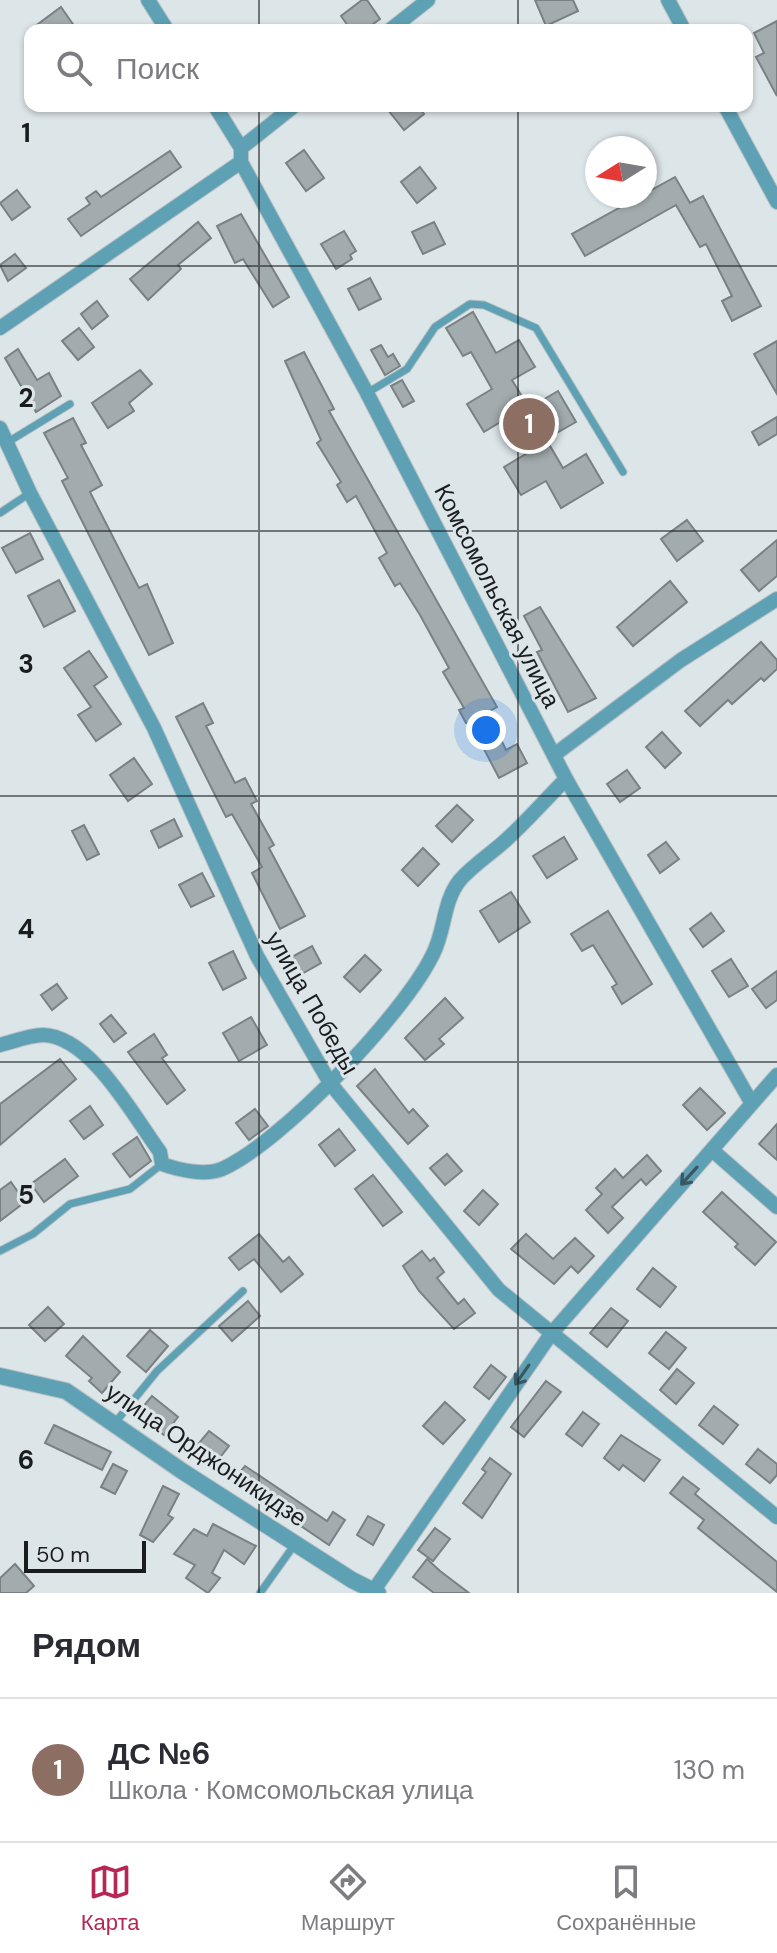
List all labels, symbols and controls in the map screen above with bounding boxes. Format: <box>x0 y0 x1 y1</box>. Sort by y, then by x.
search box <box>24 24 753 112</box>
icon: search <box>52 46 96 90</box>
text: Поиск <box>116 49 199 88</box>
text: 1 <box>21 116 31 150</box>
north arrow <box>585 136 657 208</box>
text: 2 <box>18 381 34 415</box>
pin: 1 <box>503 394 555 454</box>
street label: Комсомольская улица <box>428 479 568 713</box>
text: 3 <box>18 647 34 681</box>
your location <box>466 710 506 750</box>
text: 4 <box>18 912 34 946</box>
street label: улица Победы <box>259 925 366 1080</box>
one-way arrow <box>679 1166 698 1186</box>
text: 5 <box>18 1178 34 1212</box>
one-way arrow <box>514 1364 531 1385</box>
street label: улица Орджоникидзе <box>100 1376 313 1533</box>
text: 6 <box>18 1443 34 1477</box>
scale bar <box>24 1537 146 1573</box>
text: 50 m <box>36 1540 90 1569</box>
text: Рядом <box>32 1623 141 1668</box>
text: ДС №6 <box>108 1734 211 1773</box>
text: 1 <box>53 1753 63 1787</box>
text: 130 m <box>674 1753 745 1787</box>
text: Школа · Комсомольская улица <box>108 1773 474 1807</box>
tab: Карта <box>81 1860 140 1937</box>
tab: Маршрут <box>301 1860 395 1937</box>
tab: Сохранённые <box>556 1860 696 1937</box>

